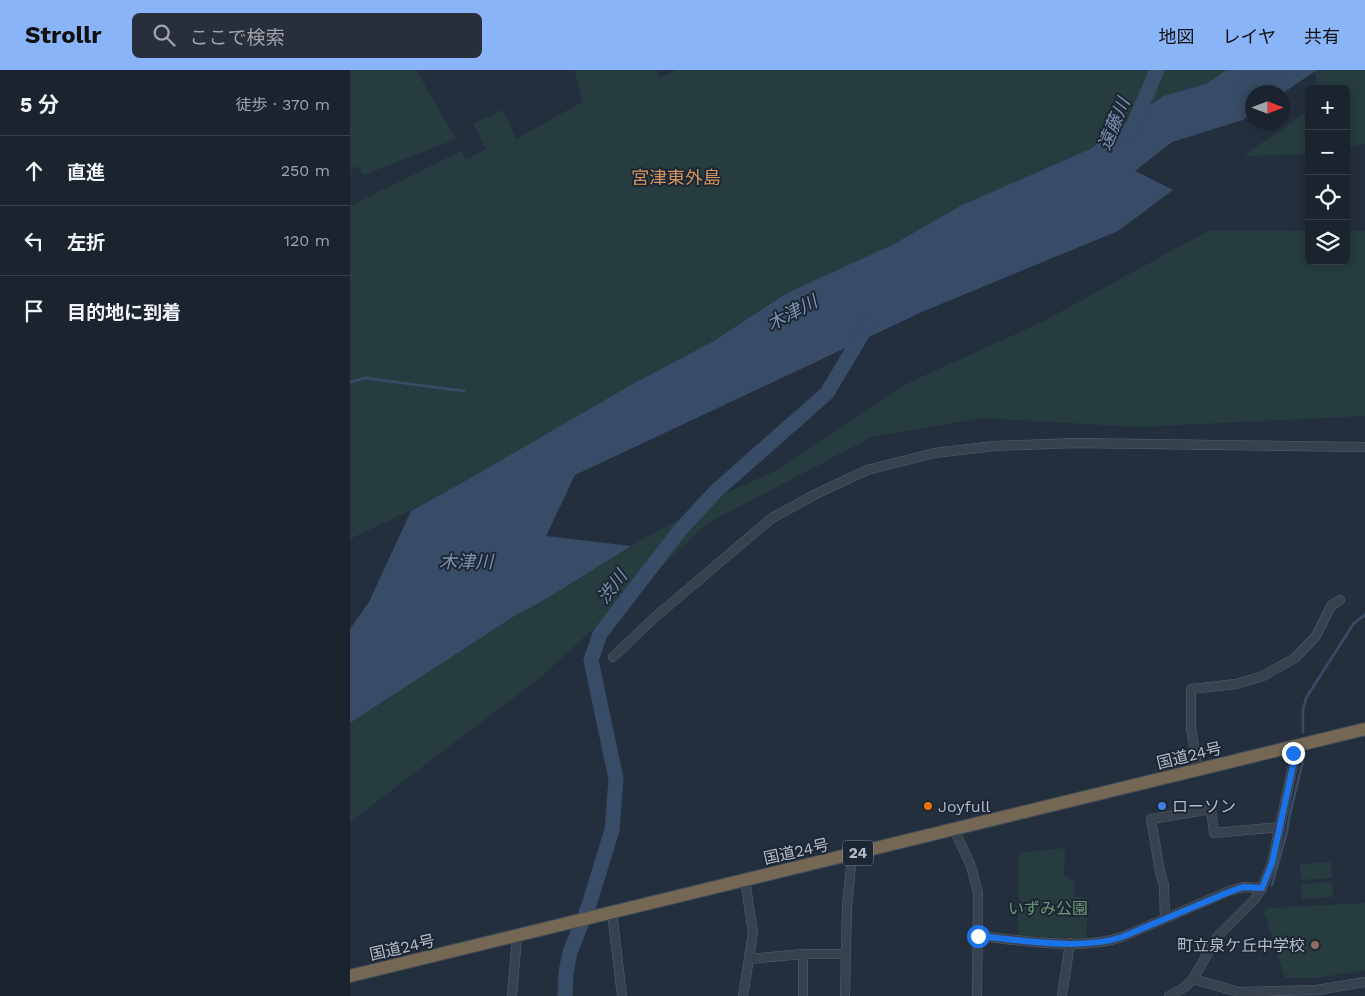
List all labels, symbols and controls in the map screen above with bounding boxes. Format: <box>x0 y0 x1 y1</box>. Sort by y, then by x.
search box <box>132 13 482 58</box>
text: Strollr <box>25 21 102 49</box>
icon: search <box>150 21 178 49</box>
text: ここで検索 <box>190 26 285 49</box>
text: 地図 <box>1159 26 1195 47</box>
text: レイヤ <box>1223 26 1276 47</box>
text: 共有 <box>1304 26 1340 47</box>
north arrow <box>1245 85 1290 130</box>
map controls <box>1305 85 1350 265</box>
button: + <box>1305 85 1350 130</box>
text: 5 分 <box>20 92 59 117</box>
water label: 遠藤川 <box>1093 93 1135 153</box>
text: 徒歩 · 370 m <box>235 95 330 114</box>
button: − <box>1305 130 1350 175</box>
icon: ahead <box>20 157 48 185</box>
text: 直進 <box>67 161 105 184</box>
text: 250 m <box>281 161 330 180</box>
district label: 宮津東外島 <box>631 167 721 188</box>
button: locate <box>1305 175 1350 220</box>
button: layers <box>1305 220 1350 265</box>
icon: left <box>20 227 48 255</box>
text: 左折 <box>67 231 105 254</box>
text: 120 m <box>284 231 330 250</box>
water label: 木津川 <box>763 290 822 335</box>
icon: arrive <box>20 297 48 325</box>
text: 目的地に到着 <box>67 301 181 324</box>
water label: 木津川 <box>439 551 495 572</box>
water label: 渋川 <box>592 564 632 607</box>
street label: 国道24号 <box>1154 738 1224 773</box>
route end <box>1282 742 1305 765</box>
place label: Joyfull <box>938 797 991 816</box>
place label: ローソン <box>1172 797 1236 816</box>
marker: Joyfull <box>922 800 934 812</box>
marker: ローソン <box>1156 800 1168 812</box>
street label: 国道24号 <box>762 835 831 868</box>
road number: 24 <box>843 840 873 866</box>
park label: いずみ公園 <box>1008 899 1088 918</box>
route start <box>967 925 990 948</box>
street label: 国道24号 <box>368 931 437 964</box>
place label: 町立泉ケ丘中学校 <box>1177 936 1305 955</box>
marker: 町立泉ケ丘中学校 <box>1309 939 1321 951</box>

